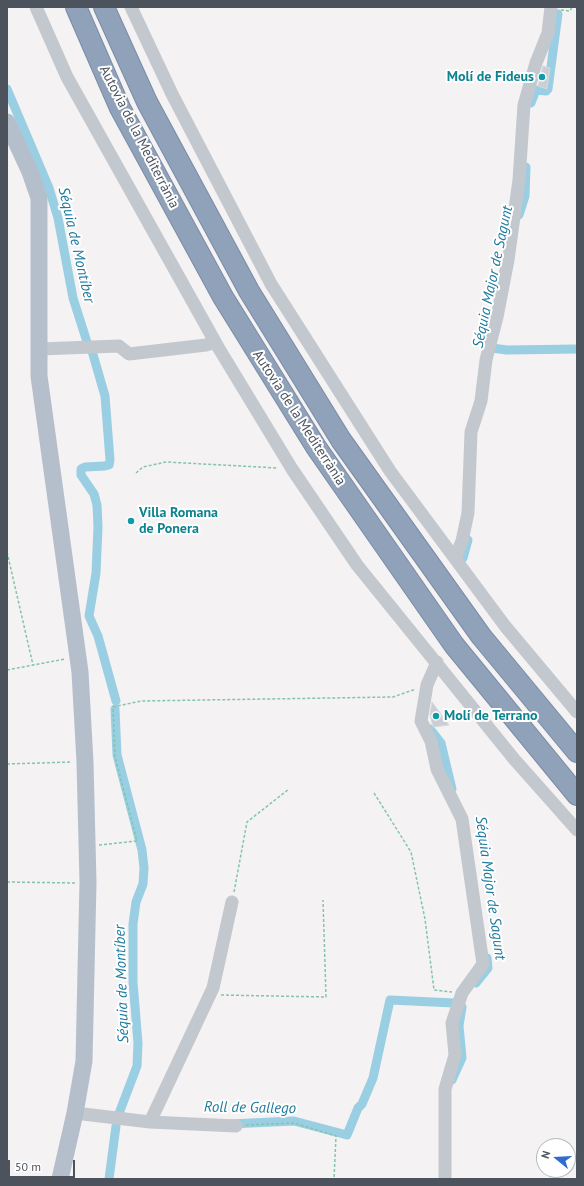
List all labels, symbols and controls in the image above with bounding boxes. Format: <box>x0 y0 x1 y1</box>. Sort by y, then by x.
street label: Autovia de la Mediterrània <box>96 63 182 211</box>
place label: Molí de Fideus <box>447 69 534 85</box>
marker: Molí de Fideus <box>537 72 547 82</box>
water label: Séquia de Montíber <box>54 185 98 305</box>
water label: Séquia Major de Sagunt <box>469 204 517 350</box>
street label: Autovia de la Mediterrània <box>249 347 349 489</box>
place label: Villa Romana de Ponera <box>139 505 218 538</box>
marker: Villa Romana de Ponera <box>126 516 136 526</box>
place label: Molí de Terrano <box>444 708 538 724</box>
marker: Molí de Terrano <box>431 711 441 721</box>
water label: Séquia Major de Sagunt <box>471 815 509 961</box>
water label: Séquia de Montíber <box>111 925 133 1043</box>
water label: Roll de Gallego <box>204 1098 296 1118</box>
north arrow <box>536 1138 576 1178</box>
text: N <box>538 1149 553 1160</box>
scale bar <box>10 1152 77 1178</box>
text: 50 m <box>15 1159 41 1174</box>

